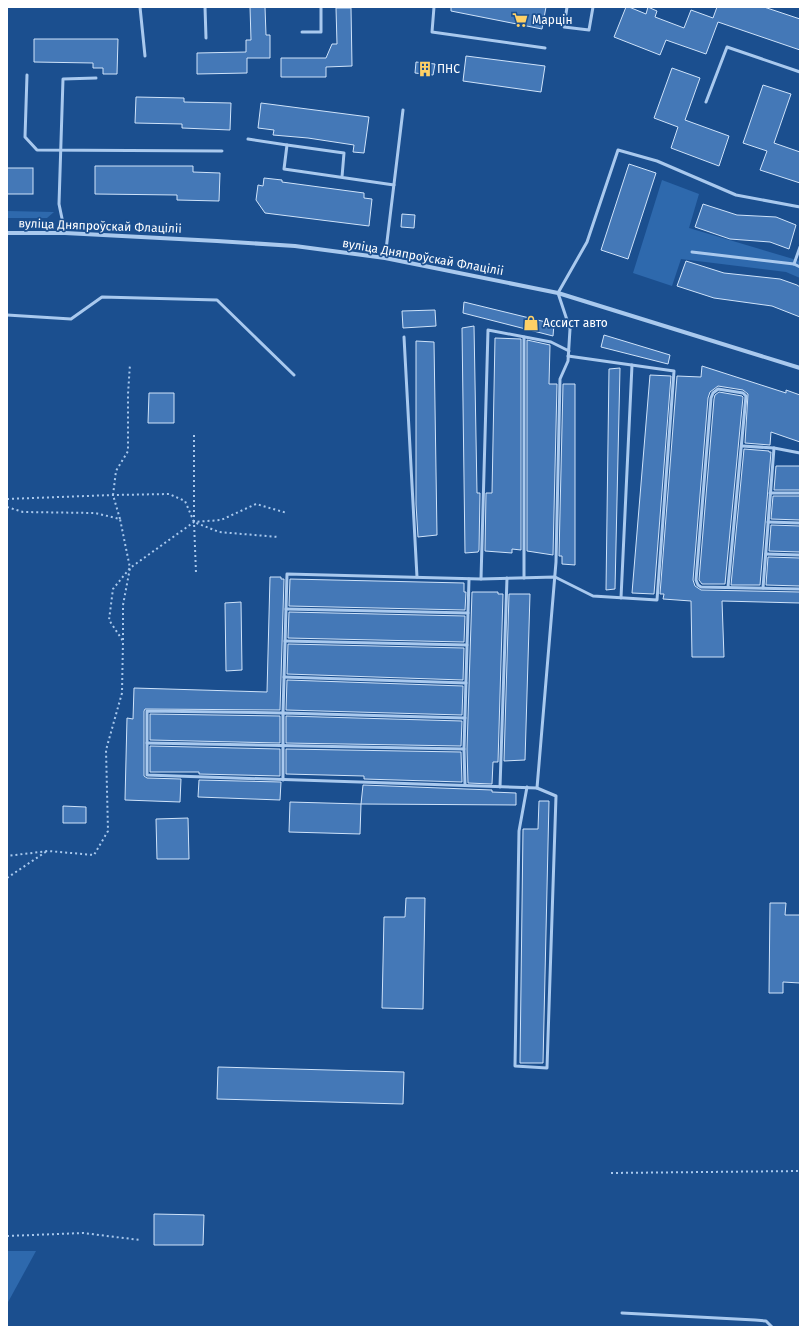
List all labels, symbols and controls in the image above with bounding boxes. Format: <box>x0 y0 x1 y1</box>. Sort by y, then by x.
supermarket icon: Марцін <box>511 11 529 29</box>
place label: Марцін <box>532 13 573 27</box>
building icon: ПНС <box>416 60 434 78</box>
place label: ПНС <box>437 62 460 76</box>
street label: вуліца Дняпроўскай Флаціліі <box>18 216 182 236</box>
street label: вуліца Дняпроўскай Флаціліі <box>341 236 505 278</box>
shop icon: Ассист авто <box>522 314 540 332</box>
place label: Ассист авто <box>543 316 608 330</box>

